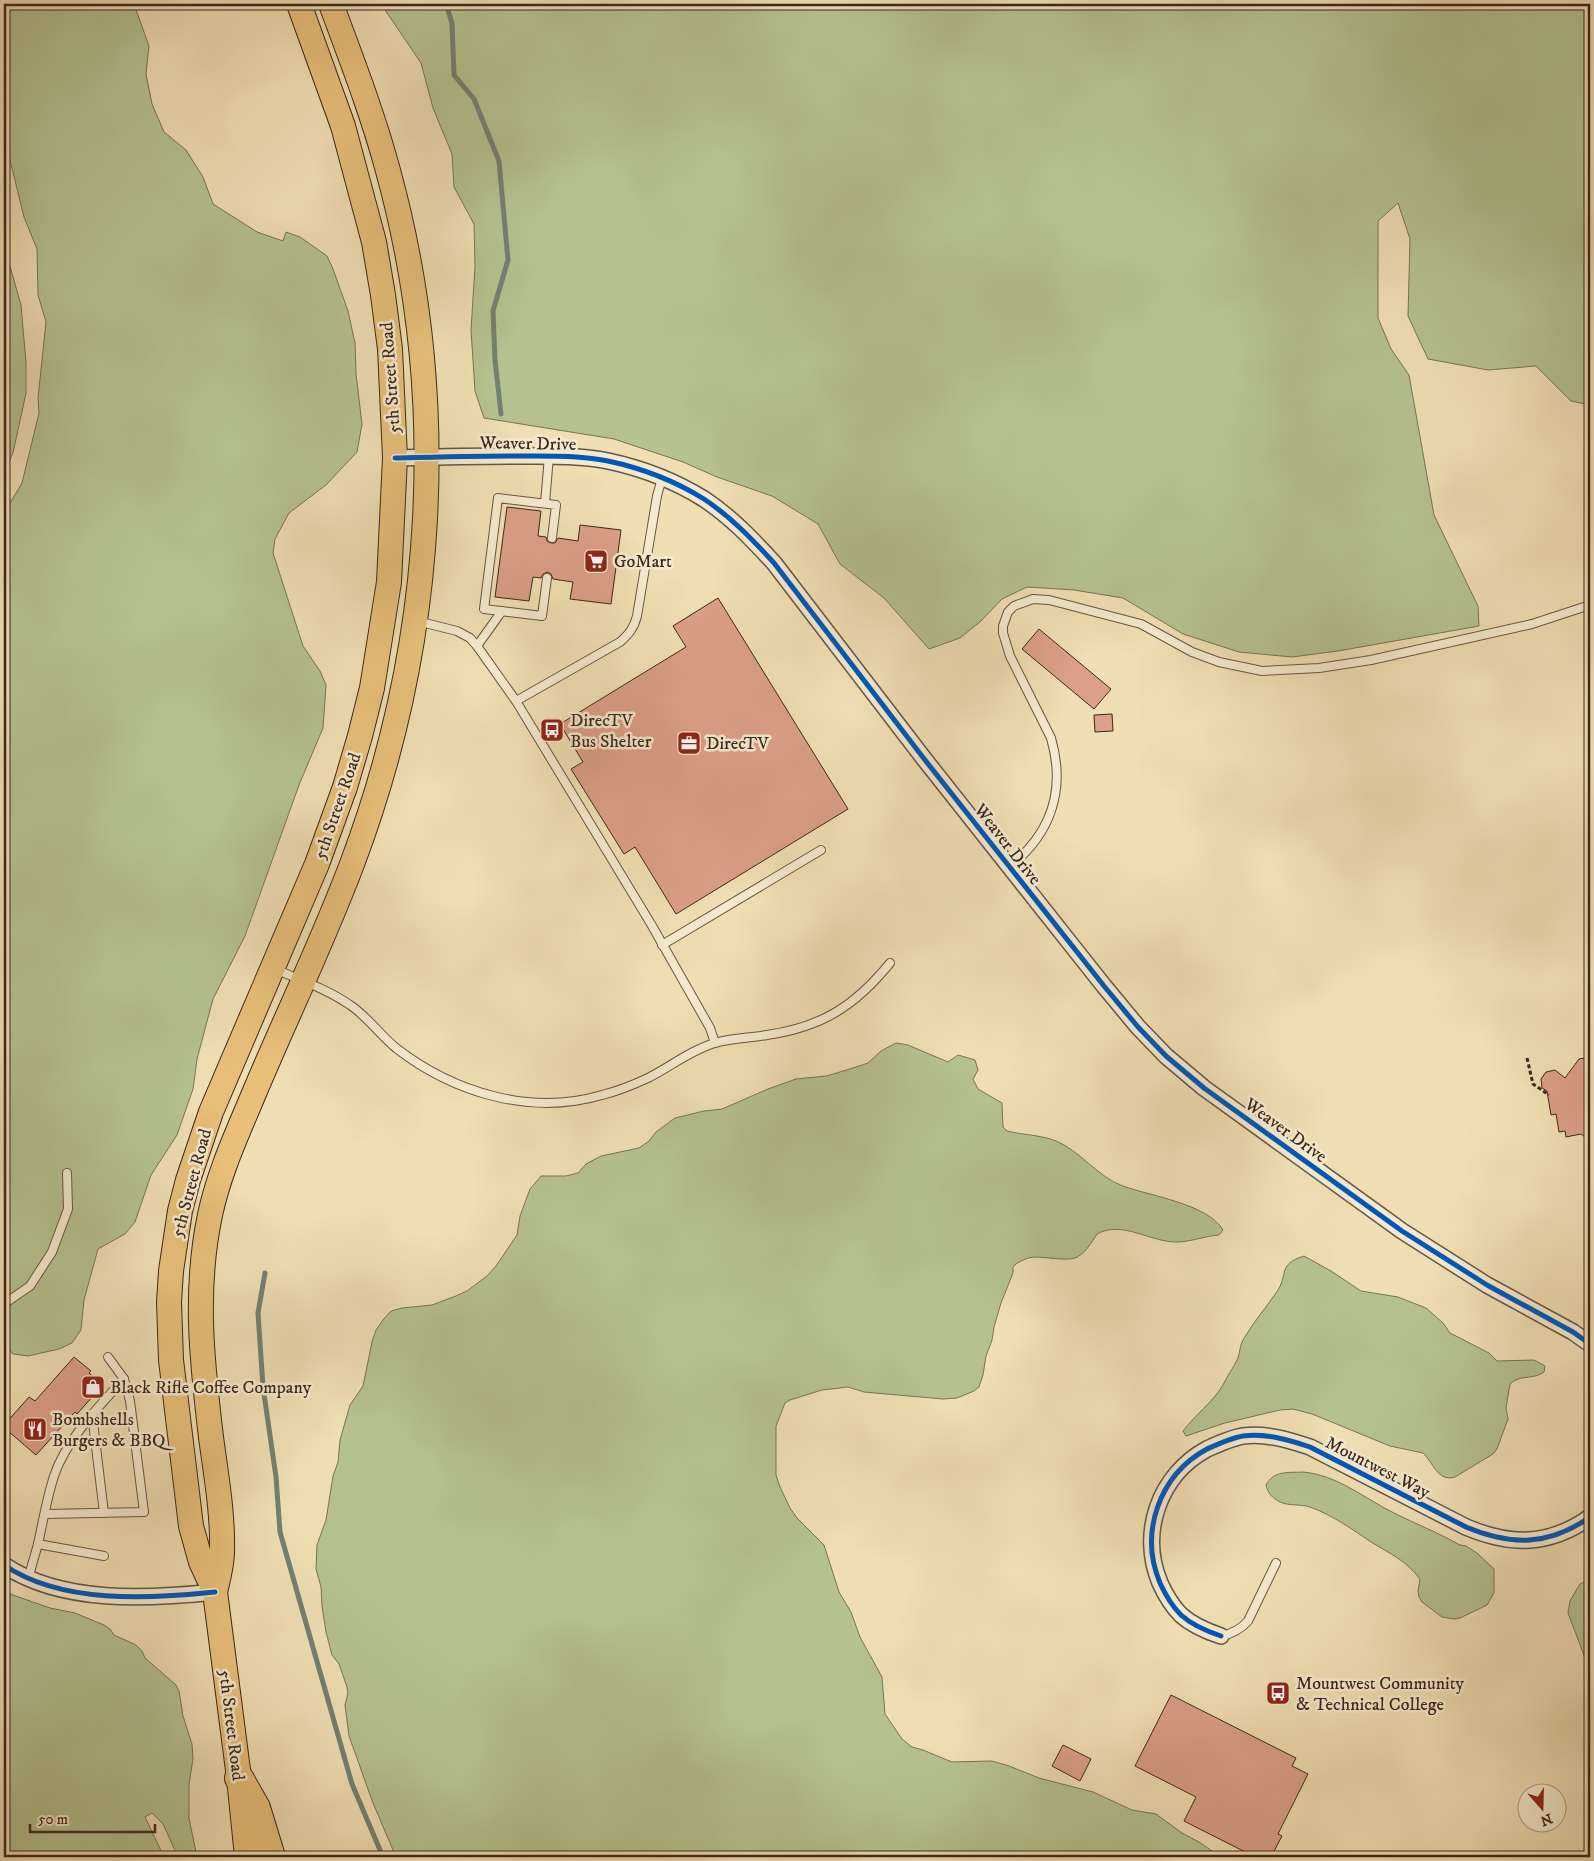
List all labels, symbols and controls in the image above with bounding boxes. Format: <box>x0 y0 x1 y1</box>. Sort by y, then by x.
street label: 5th Street Road <box>376 321 406 434</box>
street label: Weaver Drive <box>478 432 576 456</box>
supermarket icon: GoMart <box>583 548 609 574</box>
place label: GoMart <box>614 551 672 573</box>
place label: DirecTV Bus Shelter <box>570 710 652 753</box>
bus stop icon: DirecTV Bus Shelter <box>539 717 565 743</box>
office icon: DirecTV <box>676 730 702 756</box>
place label: DirecTV <box>706 733 770 755</box>
street label: 5th Street Road <box>309 750 367 863</box>
street label: Weaver Drive <box>968 799 1046 889</box>
street label: Weaver Drive <box>1239 1093 1331 1168</box>
street label: 5th Street Road <box>167 1126 217 1240</box>
shop icon: Black Rifle Coffee Company <box>80 1374 106 1400</box>
place label: Black Rifle Coffee Company <box>110 1377 312 1399</box>
place label: Bombshells Burgers & BBQ <box>52 1409 174 1452</box>
restaurant icon: Bombshells Burgers & BBQ <box>22 1416 48 1442</box>
street label: Mountwest Way <box>1321 1432 1434 1504</box>
street label: 5th Street Road <box>213 1668 249 1782</box>
place label: Mountwest Community & Technical College <box>1296 1673 1464 1716</box>
bus stop icon: Mountwest Community & Technical College <box>1265 1680 1291 1706</box>
north arrow <box>1516 1784 1566 1834</box>
scale bar <box>30 1801 155 1833</box>
text: N <box>1537 1809 1555 1830</box>
text: 50 m <box>38 1810 68 1829</box>

